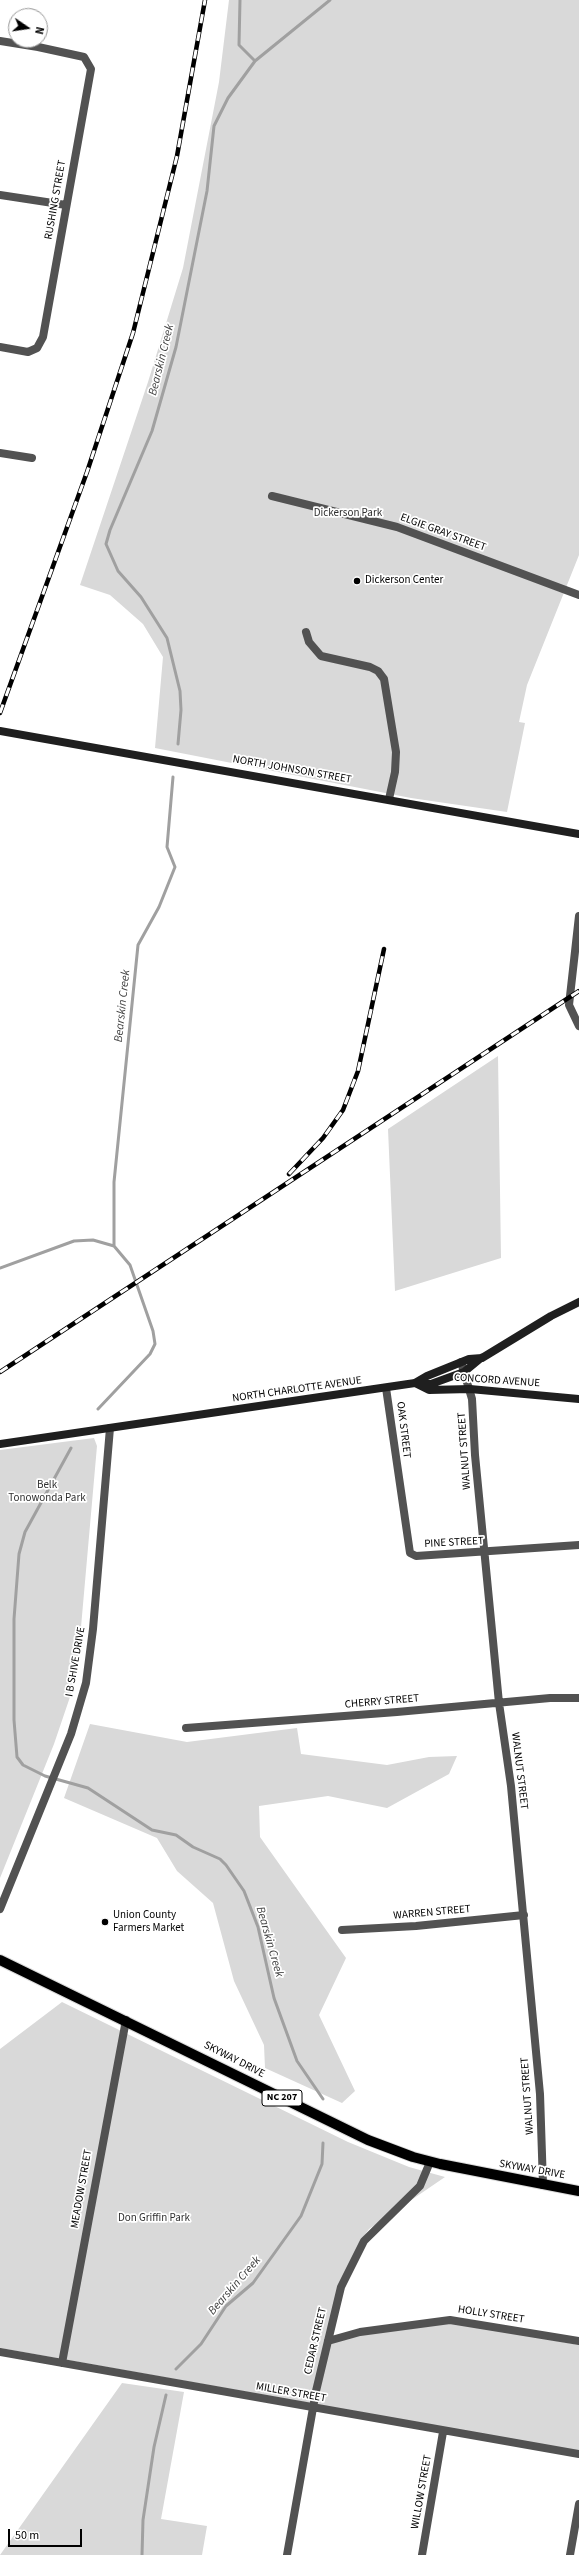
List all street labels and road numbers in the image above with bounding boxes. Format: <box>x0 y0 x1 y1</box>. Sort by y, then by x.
street label: RUSHING STREET <box>43 159 69 241</box>
street label: ELGIE GRAY STREET <box>398 511 488 555</box>
street label: NORTH JOHNSON STREET <box>232 753 352 787</box>
street label: CONCORD AVENUE <box>454 1371 540 1391</box>
street label: NORTH CHARLOTTE AVENUE <box>231 1374 363 1406</box>
street label: OAK STREET <box>393 1401 413 1459</box>
street label: WALNUT STREET <box>456 1412 474 1490</box>
street label: PINE STREET <box>424 1535 484 1551</box>
street label: I B SHIVE DRIVE <box>63 1626 89 1698</box>
street label: CHERRY STREET <box>344 1692 420 1712</box>
street label: WALNUT STREET <box>508 1732 530 1810</box>
street label: WARREN STREET <box>393 1903 471 1923</box>
street label: SKYWAY DRIVE <box>201 2039 267 2081</box>
street label: WALNUT STREET <box>519 2057 537 2135</box>
road number: NC 207 <box>262 2090 302 2106</box>
street label: MEADOW STREET <box>69 2149 95 2229</box>
street label: SKYWAY DRIVE <box>498 2158 566 2182</box>
street label: HOLLY STREET <box>457 2303 525 2327</box>
street label: CEDAR STREET <box>302 2306 330 2376</box>
street label: MILLER STREET <box>255 2380 327 2406</box>
street label: WILLOW STREET <box>409 2454 435 2530</box>

